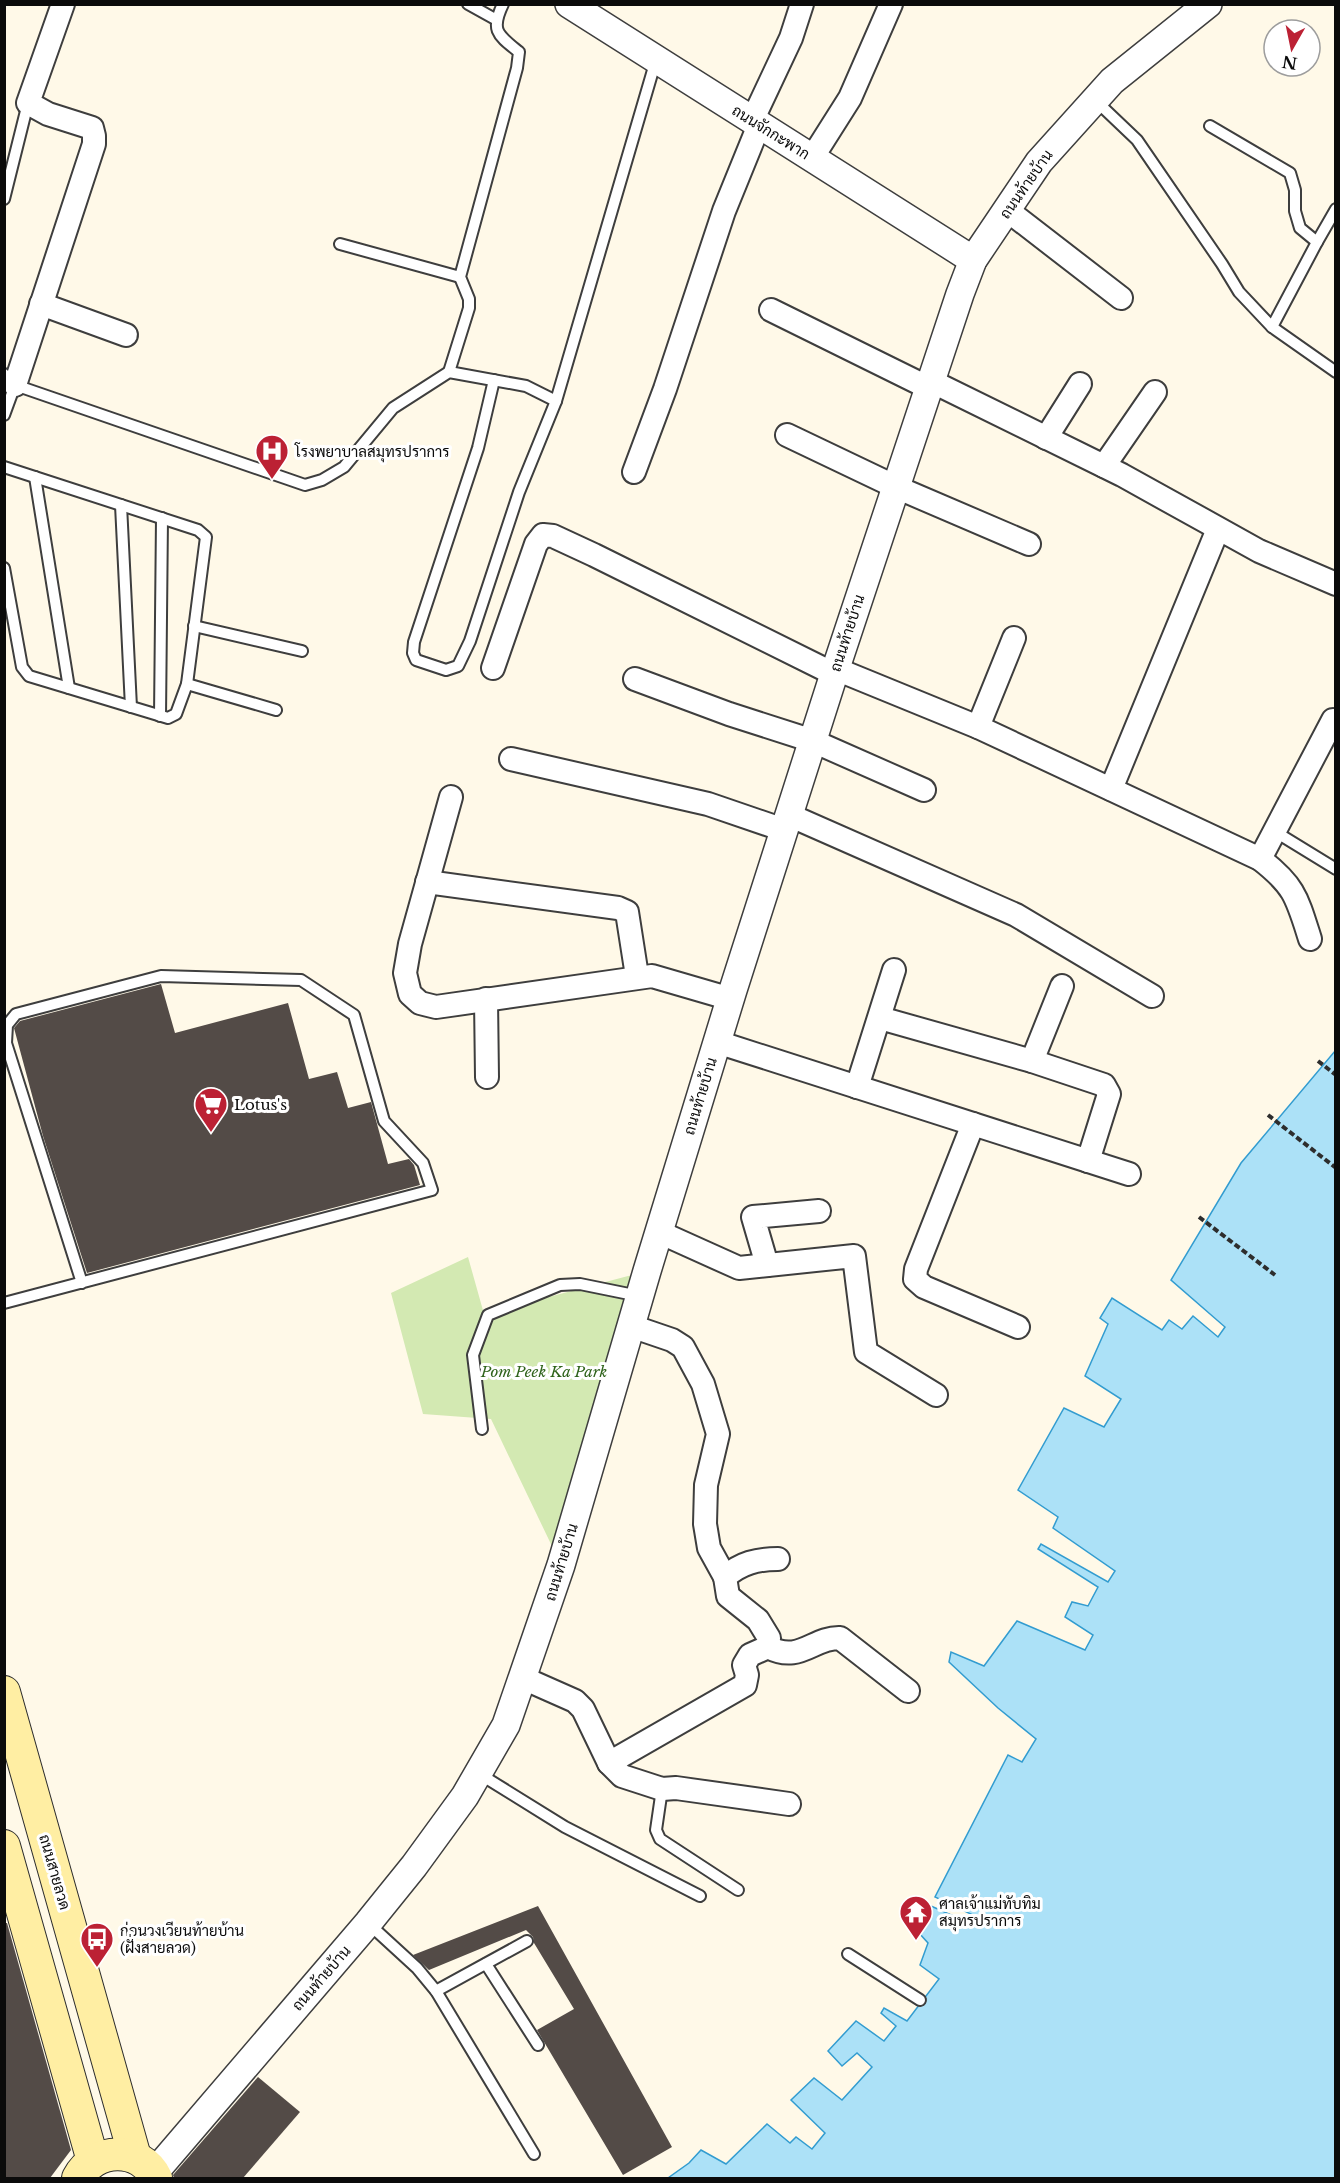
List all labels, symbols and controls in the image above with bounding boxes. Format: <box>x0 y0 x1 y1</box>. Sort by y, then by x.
north arrow <box>1262 18 1322 78</box>
text: N <box>1281 52 1299 74</box>
street label: ถนนจักกะพาก <box>729 101 813 163</box>
street label: ถนนท้ายบ้าน <box>995 146 1057 222</box>
hospital icon: โรงพยาบาลสมุทรปราการ <box>254 433 290 480</box>
place label: โรงพยาบาลสมุทรปราการ <box>294 442 450 463</box>
street label: ถนนท้ายบ้าน <box>826 592 868 674</box>
street label: ถนนท้ายบ้าน <box>679 1055 721 1137</box>
supermarket icon: Lotus's <box>193 1086 229 1133</box>
place label: Lotus's <box>234 1095 287 1114</box>
park label: Pom Peek Ka Park <box>480 1362 607 1381</box>
street label: ถนนท้ายบ้าน <box>540 1521 582 1603</box>
street label: ถนนสายลวด <box>35 1832 75 1912</box>
temple icon: ศาลเจ้าแม่ทับทิม สมุทรปราการ <box>898 1894 934 1941</box>
place label: ศาลเจ้าแม่ทับทิม สมุทรปราการ <box>939 1894 1041 1932</box>
bus stop icon: ก่อนวงเวียนท้ายบ้าน (ฝั่งสายลวด) <box>79 1921 115 1968</box>
place label: ก่อนวงเวียนท้ายบ้าน (ฝั่งสายลวด) <box>120 1921 244 1957</box>
street label: ถนนท้ายบ้าน <box>288 1942 354 2014</box>

